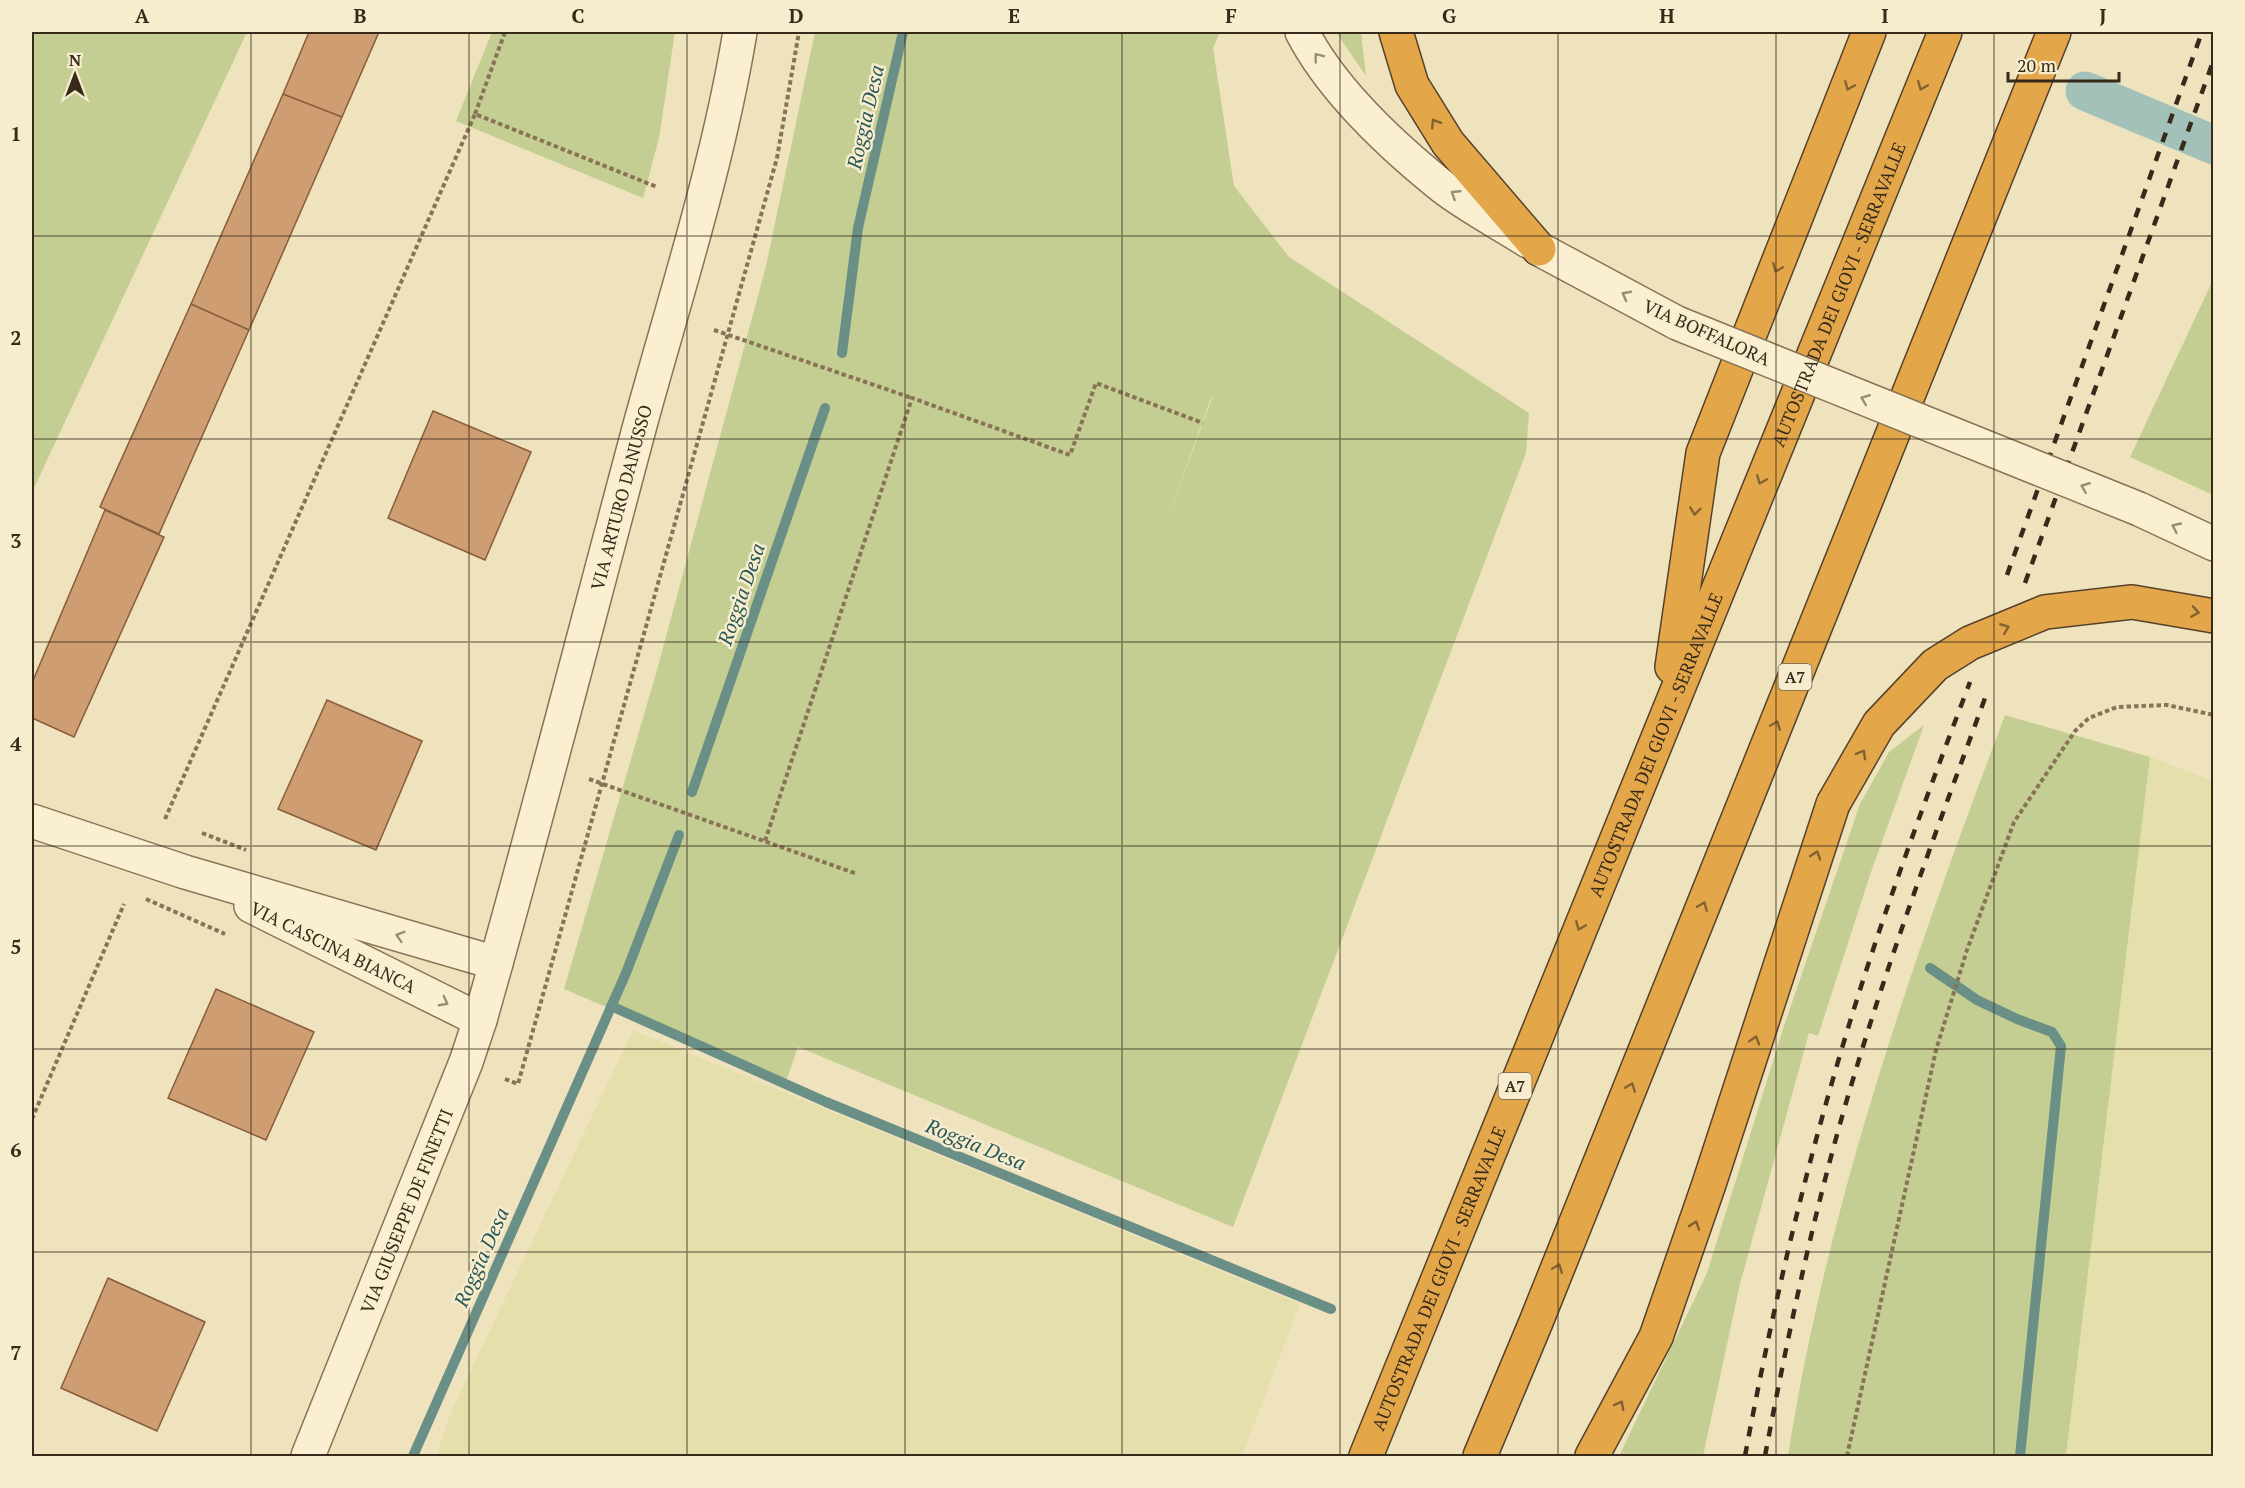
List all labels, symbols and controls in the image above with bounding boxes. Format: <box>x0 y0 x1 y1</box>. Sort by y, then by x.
text: A <box>135 2 150 29</box>
text: B <box>354 2 367 29</box>
text: C <box>571 2 585 29</box>
text: D <box>789 2 803 29</box>
text: E <box>1008 2 1020 29</box>
text: F <box>1225 2 1237 29</box>
text: G <box>1442 2 1456 29</box>
text: H <box>1659 2 1675 29</box>
text: I <box>1881 2 1889 29</box>
text: J <box>2099 2 2107 29</box>
north arrow <box>45 45 105 105</box>
scale bar <box>2008 45 2119 83</box>
text: N <box>69 49 81 71</box>
one-way arrow <box>1314 53 1325 64</box>
text: 20 m <box>2017 53 2057 77</box>
water label: Roggia Desa <box>840 62 890 173</box>
one-way arrow <box>1917 79 1929 90</box>
one-way arrow <box>1844 80 1856 91</box>
one-way arrow <box>1431 119 1443 129</box>
text: 1 <box>10 120 22 147</box>
street label: AUTOSTRADA DEI GIOVI - SERRAVALLE <box>1766 139 1911 450</box>
one-way arrow <box>1451 190 1461 202</box>
one-way arrow <box>1772 261 1784 272</box>
one-way arrow <box>1621 291 1632 302</box>
street label: VIA BOFFALORA <box>1640 293 1775 371</box>
text: 2 <box>10 324 22 351</box>
one-way arrow <box>1860 394 1871 406</box>
street label: VIA ARTURO DANUSSO <box>585 402 657 593</box>
one-way arrow <box>1756 474 1768 485</box>
one-way arrow <box>2080 482 2091 494</box>
one-way arrow <box>1689 506 1701 515</box>
one-way arrow <box>2172 522 2183 534</box>
text: 3 <box>10 527 22 554</box>
water label: Roggia Desa <box>711 540 771 649</box>
street label: AUTOSTRADA DEI GIOVI - SERRAVALLE <box>1583 589 1728 900</box>
one-way arrow <box>2191 606 2200 618</box>
one-way arrow <box>1999 623 2010 635</box>
road number: A7 <box>1778 664 1812 690</box>
one-way arrow <box>1769 720 1781 731</box>
text: 4 <box>10 730 22 757</box>
one-way arrow <box>1855 750 1866 760</box>
one-way arrow <box>1809 850 1821 861</box>
street label: VIA CASCINA BIANCA <box>247 896 421 999</box>
one-way arrow <box>1696 901 1708 912</box>
one-way arrow <box>1575 920 1587 931</box>
one-way arrow <box>395 930 406 943</box>
text: 5 <box>10 933 22 960</box>
one-way arrow <box>438 995 448 1006</box>
one-way arrow <box>1747 1035 1760 1046</box>
road number: A7 <box>1498 1073 1532 1099</box>
one-way arrow <box>1624 1082 1636 1093</box>
street label: VIA GIUSEPPE DE FINETTI <box>354 1105 458 1317</box>
water label: Roggia Desa <box>921 1111 1030 1176</box>
street label: AUTOSTRADA DEI GIOVI - SERRAVALLE <box>1366 1122 1511 1434</box>
text: 6 <box>10 1136 22 1163</box>
water label: Roggia Desa <box>447 1203 515 1312</box>
one-way arrow <box>1687 1221 1700 1231</box>
one-way arrow <box>1551 1263 1563 1274</box>
text: 7 <box>10 1339 22 1366</box>
one-way arrow <box>1612 1400 1624 1411</box>

